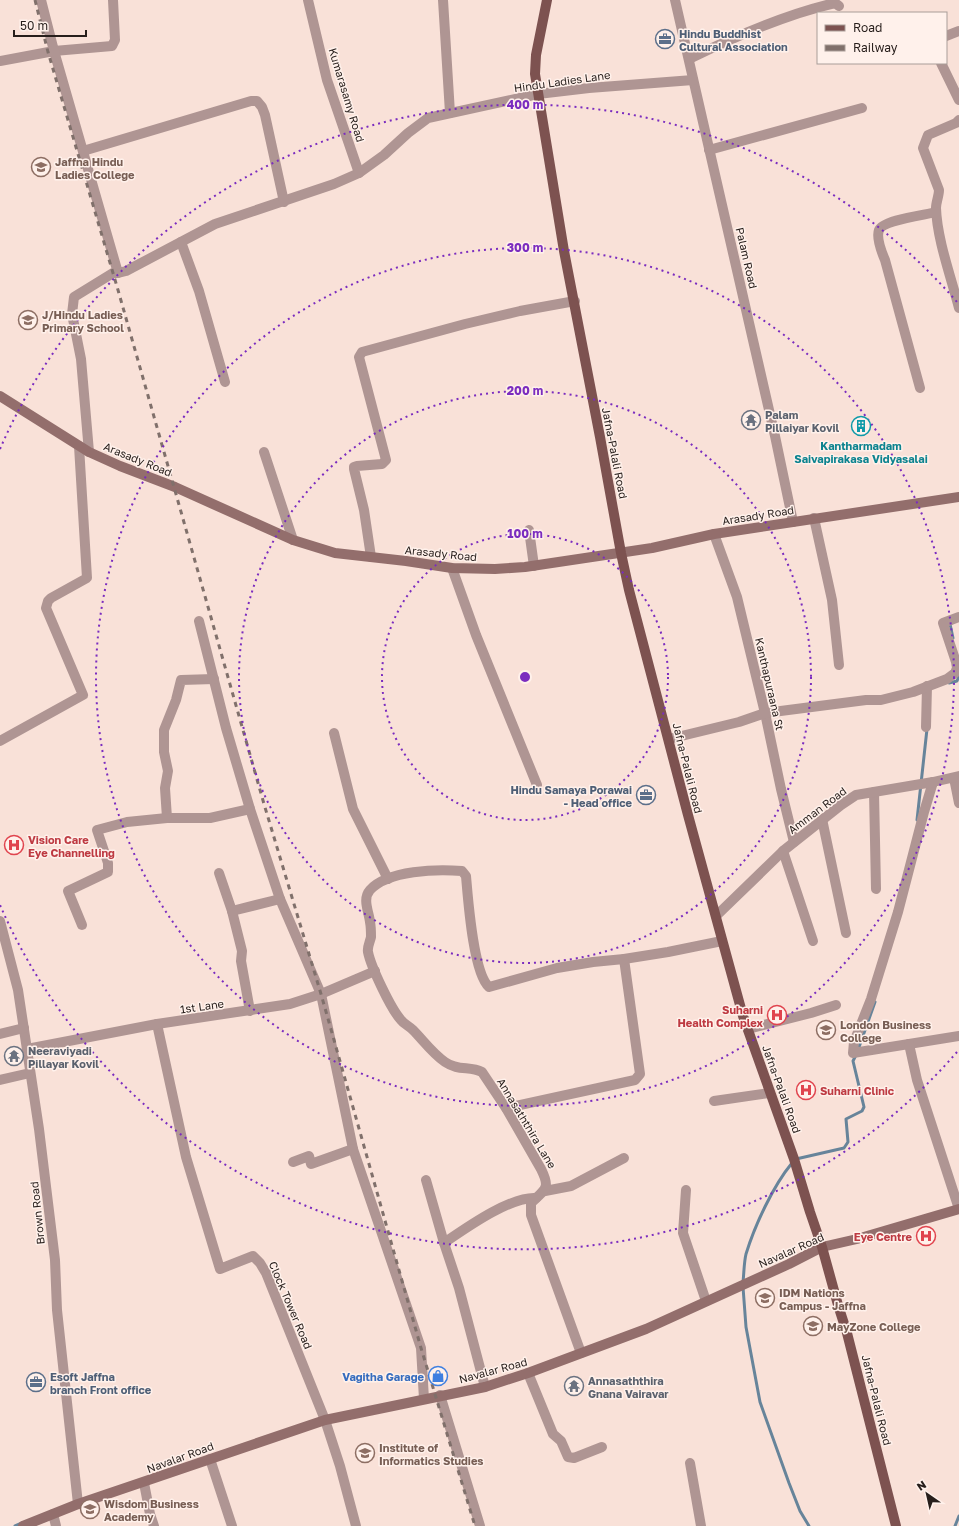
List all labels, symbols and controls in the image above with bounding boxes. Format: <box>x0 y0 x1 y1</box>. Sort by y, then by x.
scale bar <box>14 12 86 38</box>
legend <box>817 12 947 64</box>
text: 50 m <box>20 18 48 33</box>
text: Road <box>853 20 882 35</box>
place label: Hindu Buddhist Cultural Association <box>679 27 788 53</box>
office icon: Hindu Buddhist Cultural Association <box>654 28 676 50</box>
text: Railway <box>853 40 898 55</box>
street label: Kumarasamy Road <box>326 46 368 144</box>
street label: Hindu Ladies Lane <box>513 68 611 94</box>
text: 400 m <box>507 97 543 112</box>
place label: Jaffna Hindu Ladies College <box>55 155 135 181</box>
school or university icon: Jaffna Hindu Ladies College <box>30 156 52 178</box>
street label: Palam Road <box>734 226 760 290</box>
text: 300 m <box>507 240 543 255</box>
place label: J/Hindu Ladies Primary School <box>42 308 124 334</box>
school or university icon: J/Hindu Ladies Primary School <box>17 309 39 331</box>
text: 200 m <box>507 383 543 398</box>
street label: Jafna-Palali Road <box>600 406 630 500</box>
place label: Palam Pillaiyar Kovil <box>765 408 840 434</box>
temple icon: Palam Pillaiyar Kovil <box>740 409 762 431</box>
building icon: Kantharmadam Saivapirakasa Vidyasalai <box>850 415 872 437</box>
street label: Arasady Road <box>102 439 174 479</box>
place label: Kantharmadam Saivapirakasa Vidyasalai <box>794 439 928 465</box>
street label: Arasady Road <box>721 503 795 527</box>
text: 100 m <box>507 526 543 541</box>
street label: Arasady Road <box>404 543 478 563</box>
street label: Kanthapuraana St <box>753 636 787 732</box>
centre of rings <box>518 670 532 684</box>
street label: Jafna-Palali Road <box>670 721 706 815</box>
place label: Hindu Samaya Porawai - Head office <box>510 783 633 809</box>
office icon: Hindu Samaya Porawai - Head office <box>635 784 657 806</box>
street label: Amman Road <box>785 784 849 836</box>
place label: Vision Care Eye Channelling <box>28 833 115 859</box>
hospital icon: Vision Care Eye Channelling <box>3 834 25 856</box>
street label: 1st Lane <box>179 996 225 1016</box>
place label: Suharni Health Complex <box>677 1003 764 1029</box>
hospital icon: Suharni Health Complex <box>766 1004 788 1026</box>
place label: London Business College <box>840 1018 931 1044</box>
school or university icon: London Business College <box>815 1019 837 1041</box>
street label: Jafna-Palali Road <box>760 1043 804 1135</box>
place label: Neeraviyadi Pillayar Kovil <box>28 1044 99 1070</box>
temple icon: Neeraviyadi Pillayar Kovil <box>3 1045 25 1067</box>
street label: Annasaththira Lane <box>495 1075 559 1171</box>
hospital icon: Suharni Clinic <box>795 1079 817 1101</box>
place label: Suharni Clinic <box>820 1084 895 1097</box>
street label: Brown Road <box>27 1181 47 1245</box>
hospital icon: Eye Centre <box>915 1225 937 1247</box>
street label: Navalar Road <box>756 1230 826 1270</box>
place label: Eye Centre <box>854 1230 913 1243</box>
street label: Clock Tower Road <box>267 1259 315 1351</box>
place label: IDM Nations Campus - Jaffna <box>779 1286 866 1312</box>
school or university icon: IDM Nations Campus - Jaffna <box>754 1287 776 1309</box>
school or university icon: MayZone College <box>802 1315 824 1337</box>
place label: MayZone College <box>827 1320 921 1333</box>
street label: Jafna-Palali Road <box>859 1353 895 1447</box>
street label: Navalar Road <box>457 1355 529 1385</box>
shop icon: Vagitha Garage <box>427 1365 449 1387</box>
place label: Esoft Jaffna branch Front office <box>50 1370 152 1396</box>
place label: Vagitha Garage <box>342 1370 425 1383</box>
office icon: Esoft Jaffna branch Front office <box>25 1371 47 1393</box>
place label: Annasaththira Gnana Vairavar <box>588 1374 669 1400</box>
temple icon: Annasaththira Gnana Vairavar <box>563 1375 585 1397</box>
street label: Navalar Road <box>145 1439 215 1475</box>
place label: Institute of Informatics Studies <box>379 1441 484 1467</box>
school or university icon: Institute of Informatics Studies <box>354 1442 376 1464</box>
north arrow <box>907 1474 947 1514</box>
text: N <box>914 1478 928 1493</box>
place label: Wisdom Business Academy <box>104 1497 199 1523</box>
school or university icon: Wisdom Business Academy <box>79 1498 101 1520</box>

